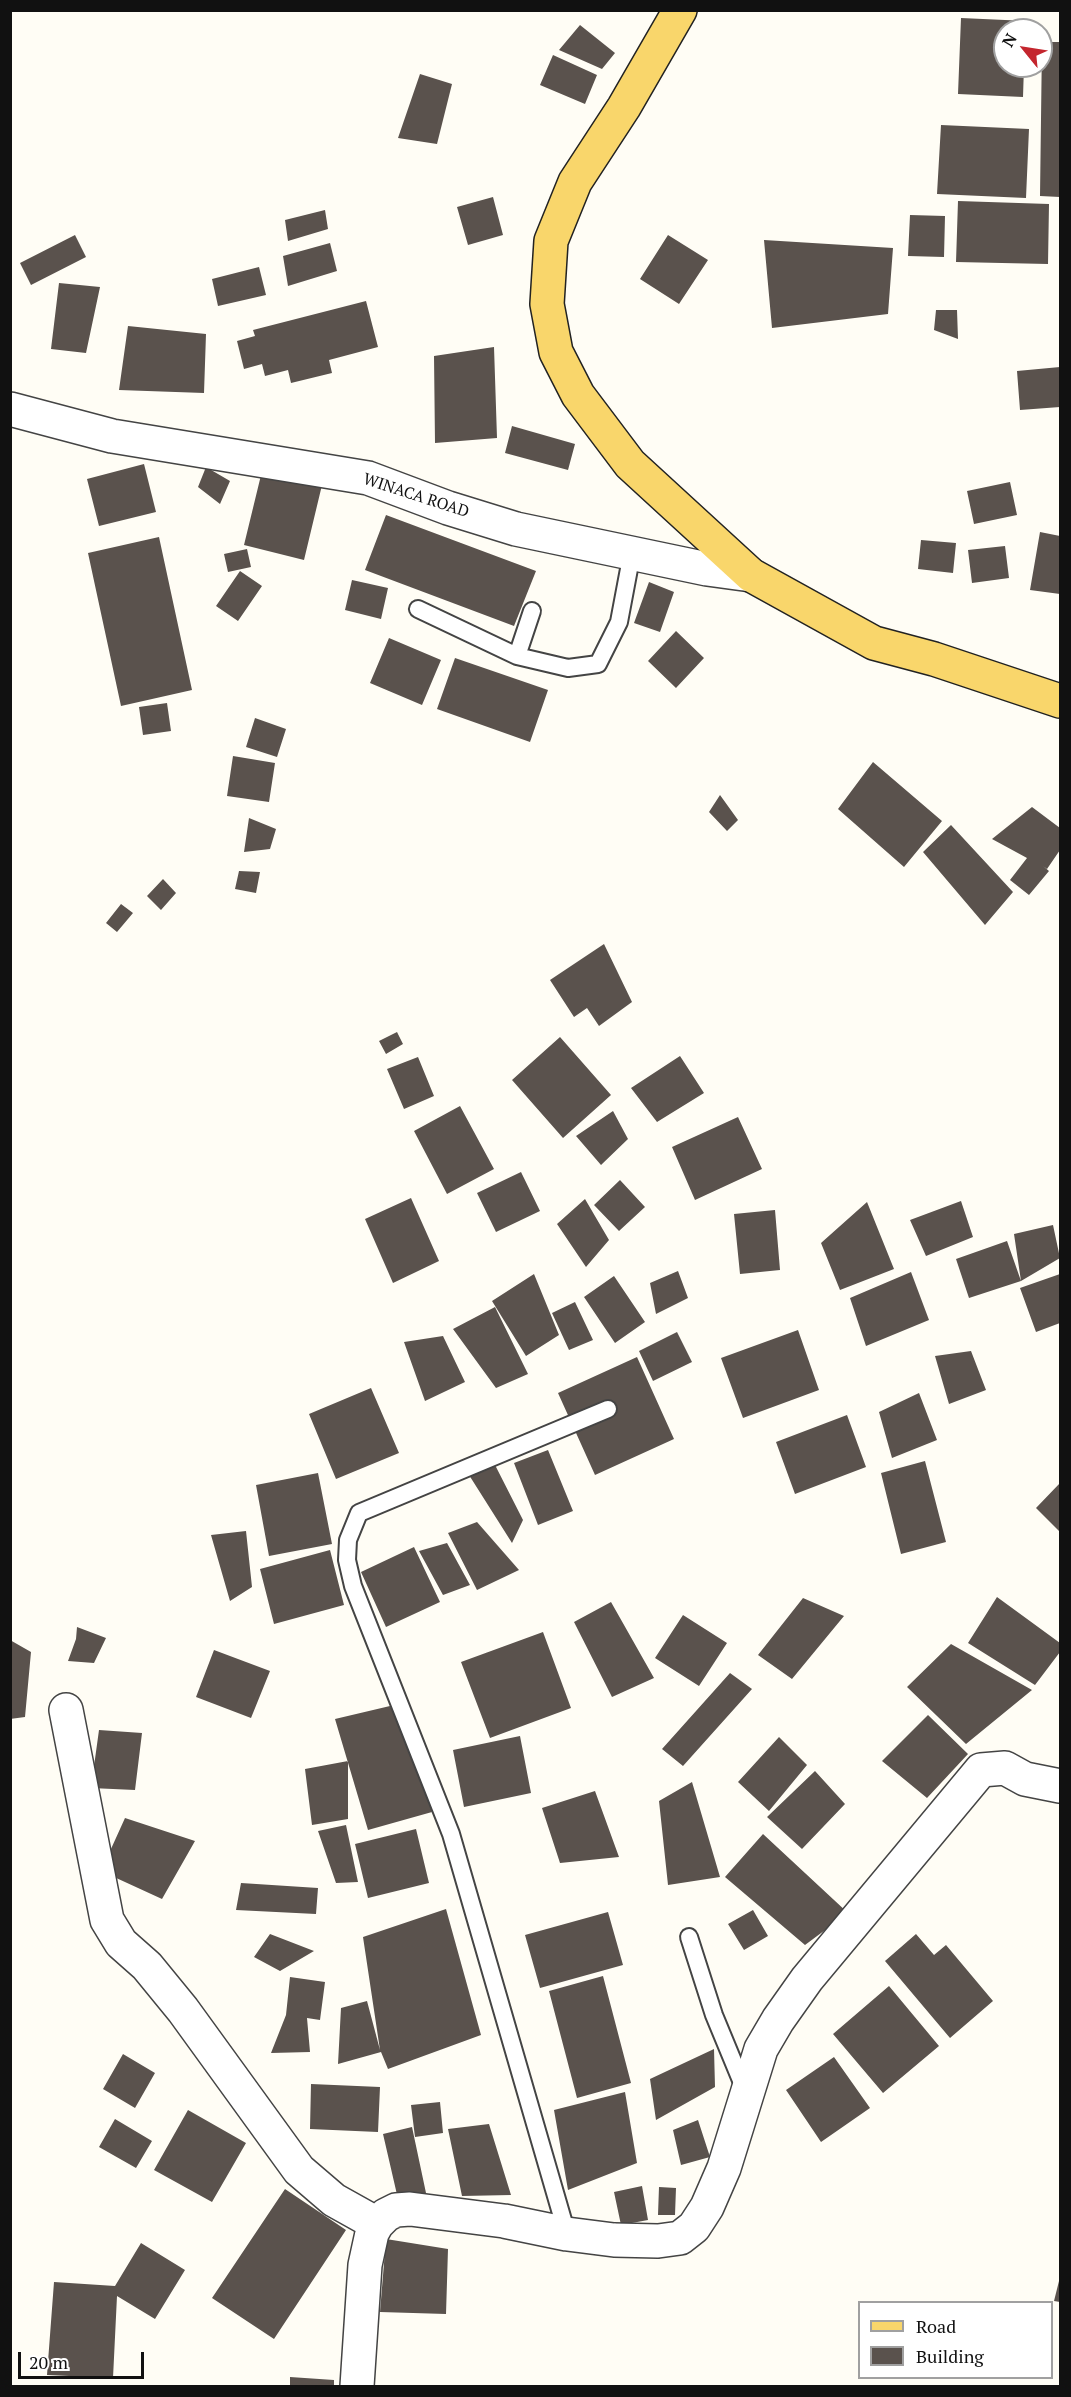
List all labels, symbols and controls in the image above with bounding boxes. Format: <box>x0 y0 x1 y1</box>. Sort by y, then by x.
north arrow <box>993 18 1053 78</box>
text: N <box>997 29 1022 51</box>
street label: WINACA ROAD <box>361 470 471 522</box>
legend <box>858 2301 1053 2379</box>
text: Road <box>916 2314 956 2338</box>
scale bar <box>21 2340 147 2378</box>
text: Building <box>916 2344 984 2368</box>
text: 20 m <box>29 2350 68 2374</box>

